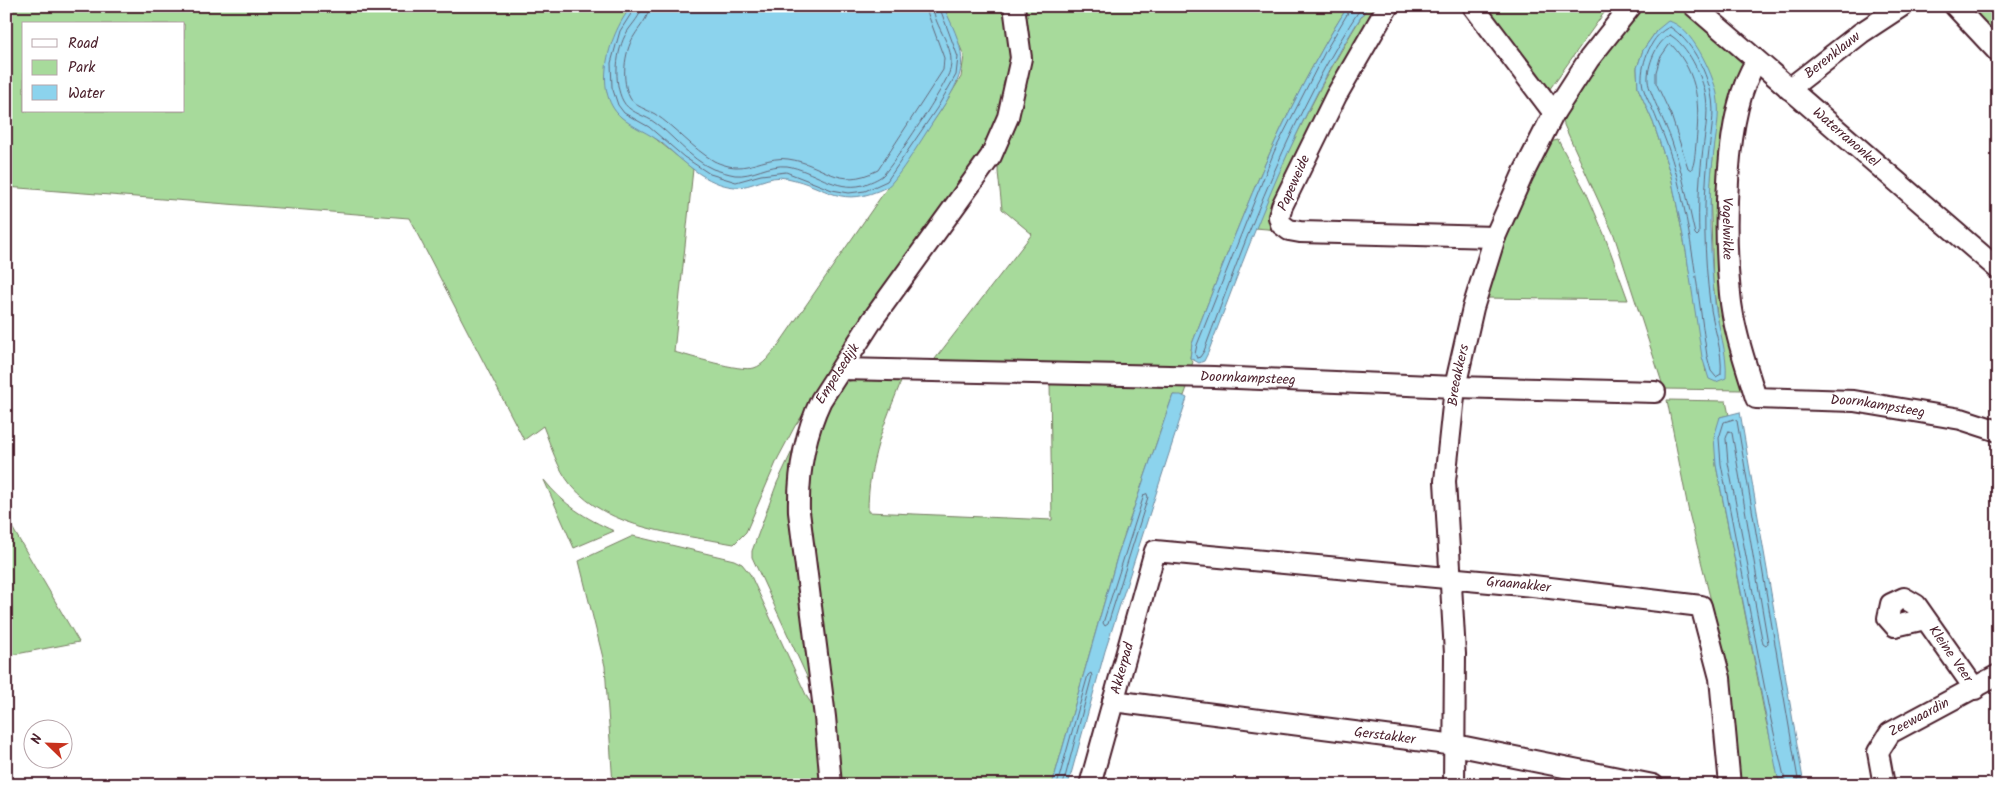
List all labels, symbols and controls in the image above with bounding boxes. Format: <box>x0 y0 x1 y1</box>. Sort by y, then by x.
legend <box>22 22 185 112</box>
street label: Berenklauw <box>1799 26 1866 84</box>
text: Road <box>68 32 99 56</box>
text: Park <box>68 56 96 80</box>
text: Water <box>68 82 105 106</box>
street label: Waterranonkel <box>1808 102 1885 173</box>
street label: Papeweide <box>1272 151 1316 215</box>
street label: Vogelwikke <box>1716 197 1739 261</box>
street label: Empelsedijk <box>810 339 866 409</box>
street label: Breeakkers <box>1442 342 1475 407</box>
street label: Doornkampsteeg <box>1200 366 1296 391</box>
street label: Doornkampsteeg <box>1830 389 1927 424</box>
street label: Graanakker <box>1485 571 1553 599</box>
street label: Kleine Veer <box>1923 621 1979 688</box>
street label: Akkerpad <box>1105 639 1140 697</box>
street label: Zeewaardin <box>1885 692 1953 743</box>
north arrow <box>22 718 72 768</box>
street label: Gerstakker <box>1353 721 1418 751</box>
text: N <box>25 731 49 748</box>

